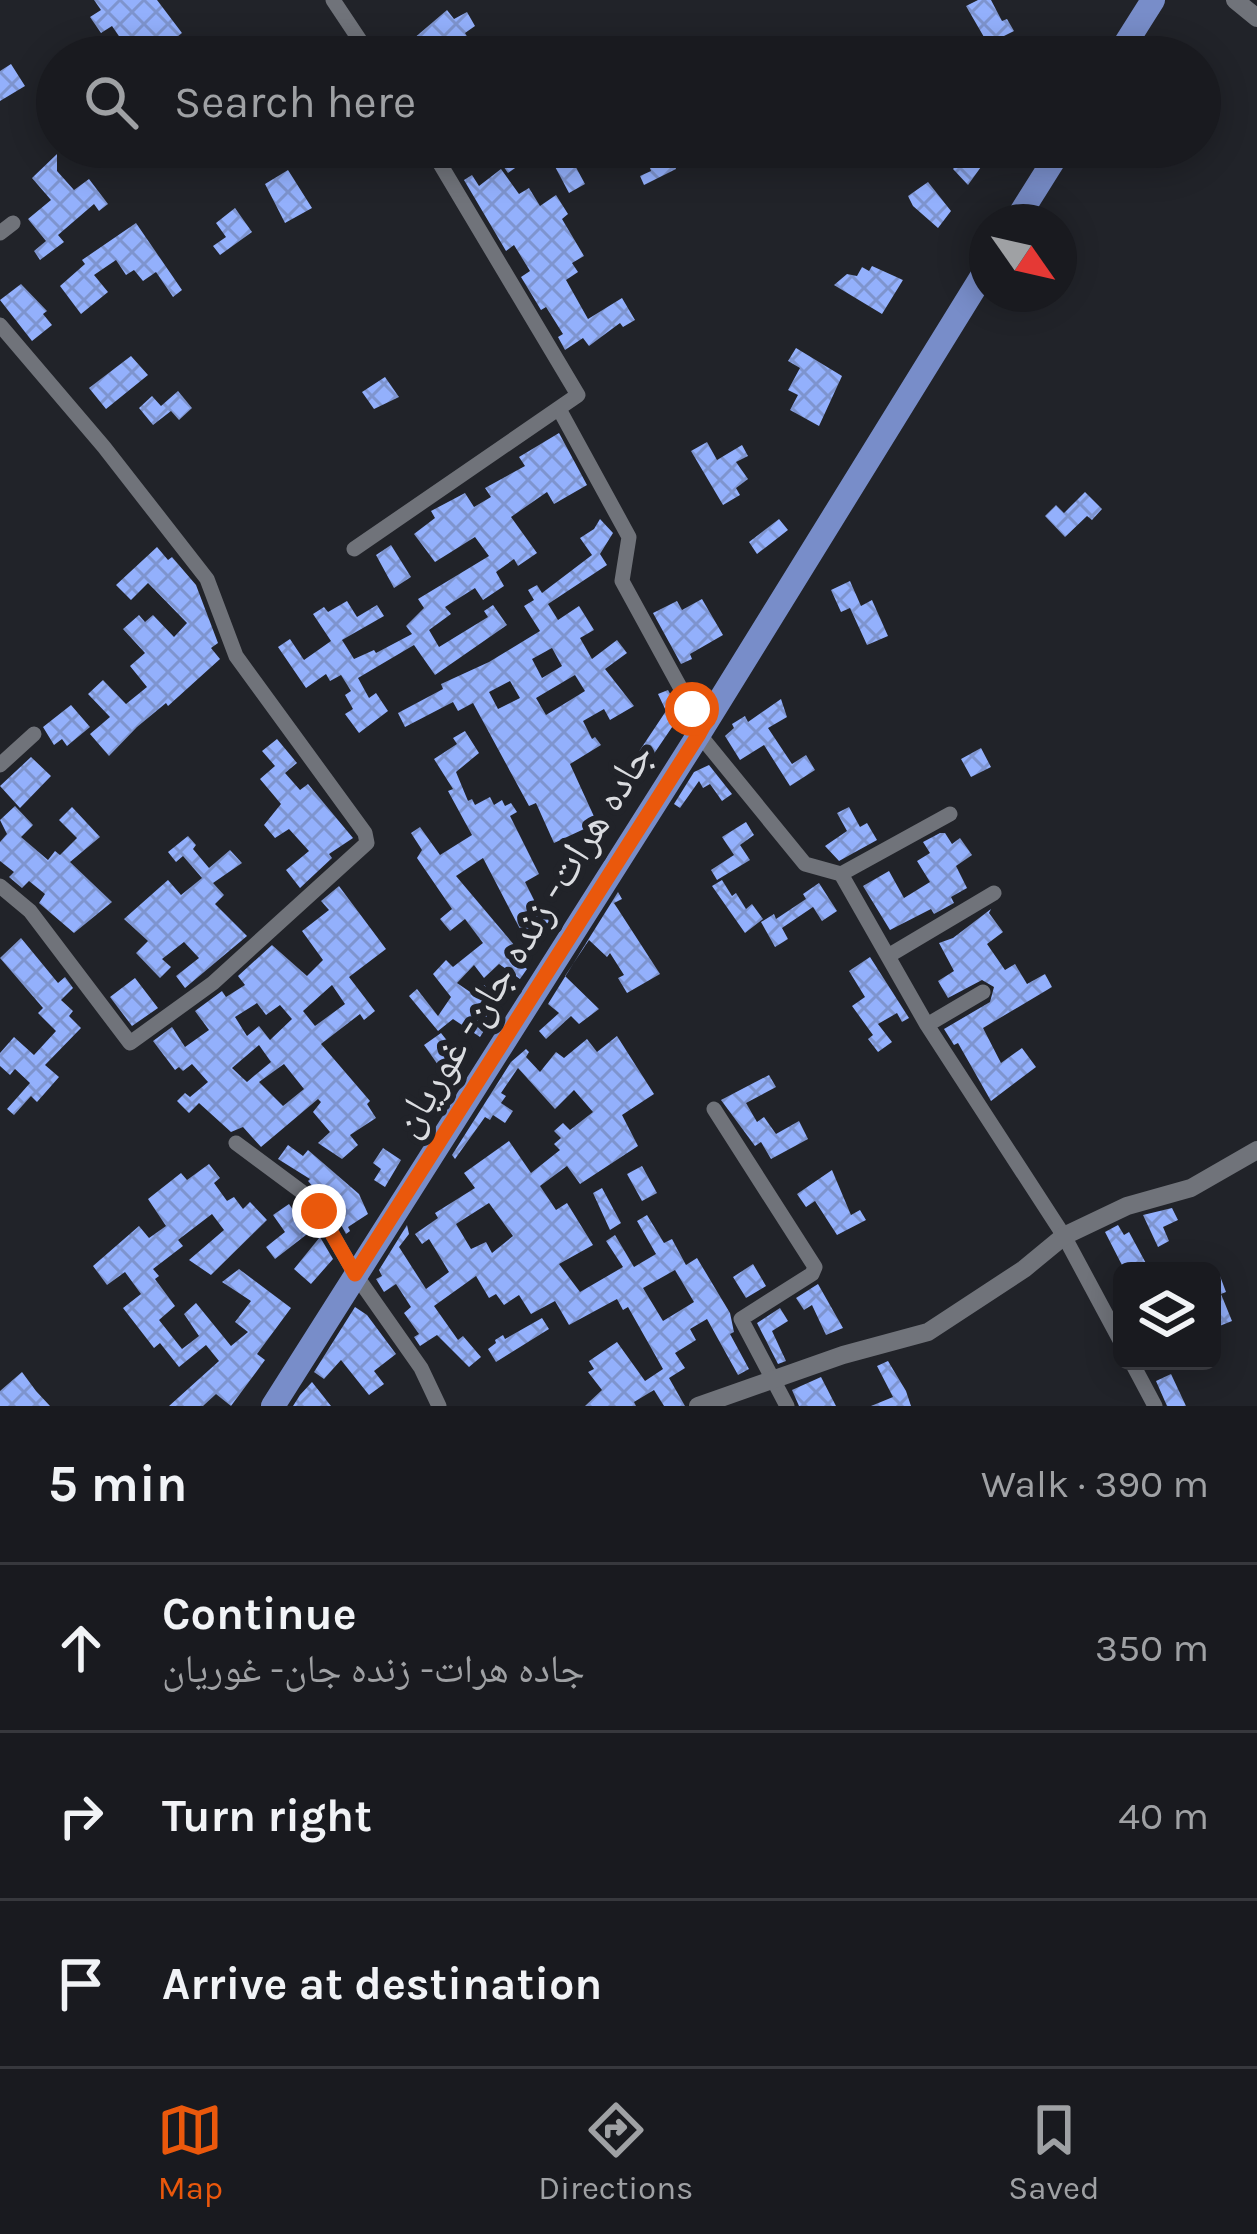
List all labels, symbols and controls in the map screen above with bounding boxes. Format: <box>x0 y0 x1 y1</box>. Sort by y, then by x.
search box <box>36 36 1221 168</box>
icon: search <box>78 69 144 135</box>
text: Search here <box>174 76 416 128</box>
north arrow <box>969 204 1077 312</box>
route start <box>665 682 719 736</box>
street label: جاده هرات- زنده جان- غوریان <box>380 733 664 1145</box>
route end <box>292 1184 346 1238</box>
map controls <box>1113 1262 1221 1370</box>
button: layers <box>1113 1262 1221 1370</box>
text: 5 min <box>48 1454 188 1514</box>
text: Walk · 390 m <box>981 1461 1209 1507</box>
text: Continue <box>162 1588 357 1640</box>
icon: ahead <box>48 1615 114 1681</box>
text: 350 m <box>1095 1625 1209 1671</box>
text: جاده هرات- زنده جان- غوریان <box>162 1646 585 1692</box>
icon: right <box>48 1783 114 1849</box>
text: Turn right <box>162 1790 372 1842</box>
text: 40 m <box>1118 1793 1209 1839</box>
icon: arrive <box>48 1951 114 2017</box>
text: Arrive at destination <box>162 1958 602 2010</box>
tab: Map <box>157 2097 223 2207</box>
tab: Directions <box>538 2097 693 2207</box>
tab: Saved <box>1008 2097 1100 2207</box>

